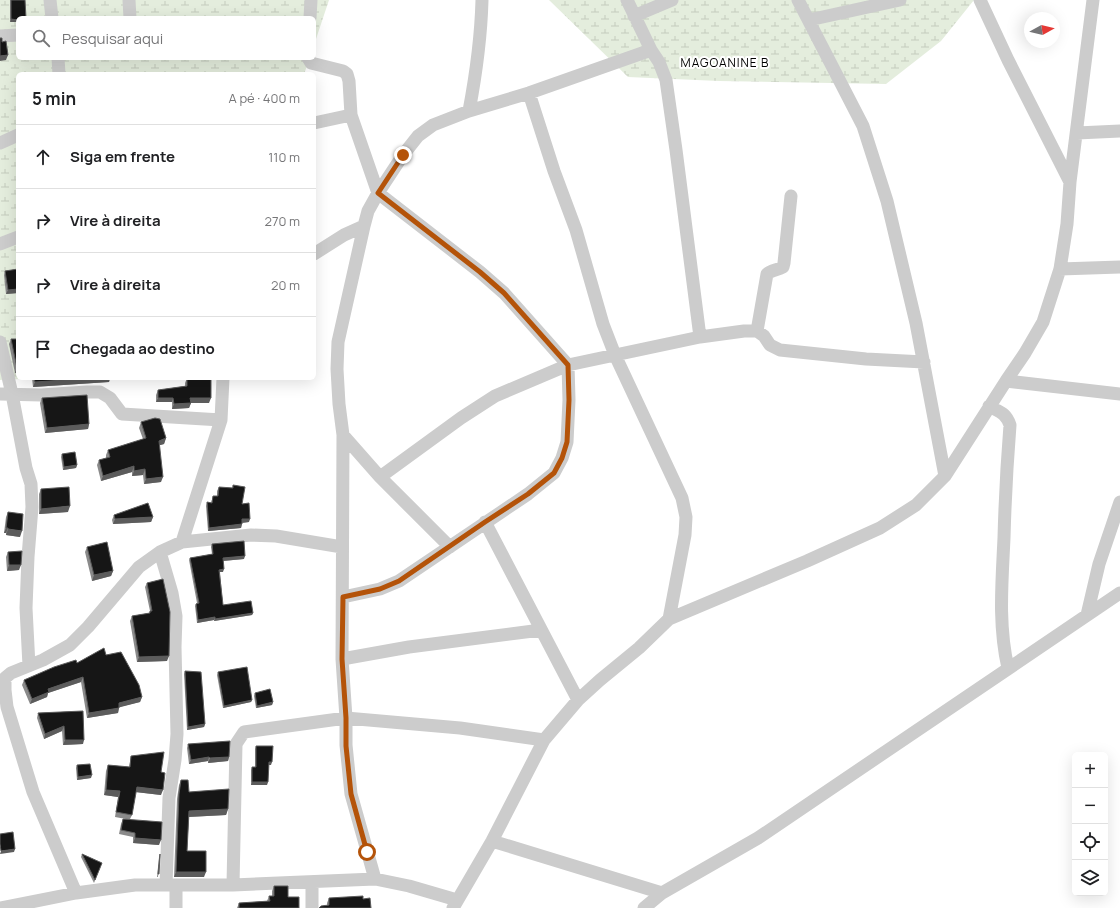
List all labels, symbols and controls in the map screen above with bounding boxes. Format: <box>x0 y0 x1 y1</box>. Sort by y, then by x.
north arrow <box>1024 12 1060 48</box>
search box <box>16 16 316 60</box>
icon: search <box>30 27 52 49</box>
text: Pesquisar aqui <box>62 28 163 49</box>
district label: MAGOANINE B <box>681 54 769 71</box>
text: 5 min <box>32 87 76 110</box>
text: A pé · 400 m <box>229 89 300 107</box>
icon: ahead <box>32 146 54 168</box>
text: Siga em frente <box>70 146 175 167</box>
route end <box>394 146 412 164</box>
text: 110 m <box>268 148 300 166</box>
icon: right <box>32 210 54 232</box>
text: Vire à direita <box>70 210 161 231</box>
text: 270 m <box>265 212 300 230</box>
icon: right <box>32 274 54 296</box>
text: Vire à direita <box>70 274 161 295</box>
text: 20 m <box>271 276 300 294</box>
icon: arrive <box>32 338 54 360</box>
text: Chegada ao destino <box>70 338 215 359</box>
map controls <box>1072 752 1108 896</box>
button: + <box>1072 752 1108 788</box>
button: − <box>1072 788 1108 824</box>
button: locate <box>1072 824 1108 860</box>
route start <box>358 843 376 861</box>
button: layers <box>1072 860 1108 896</box>

